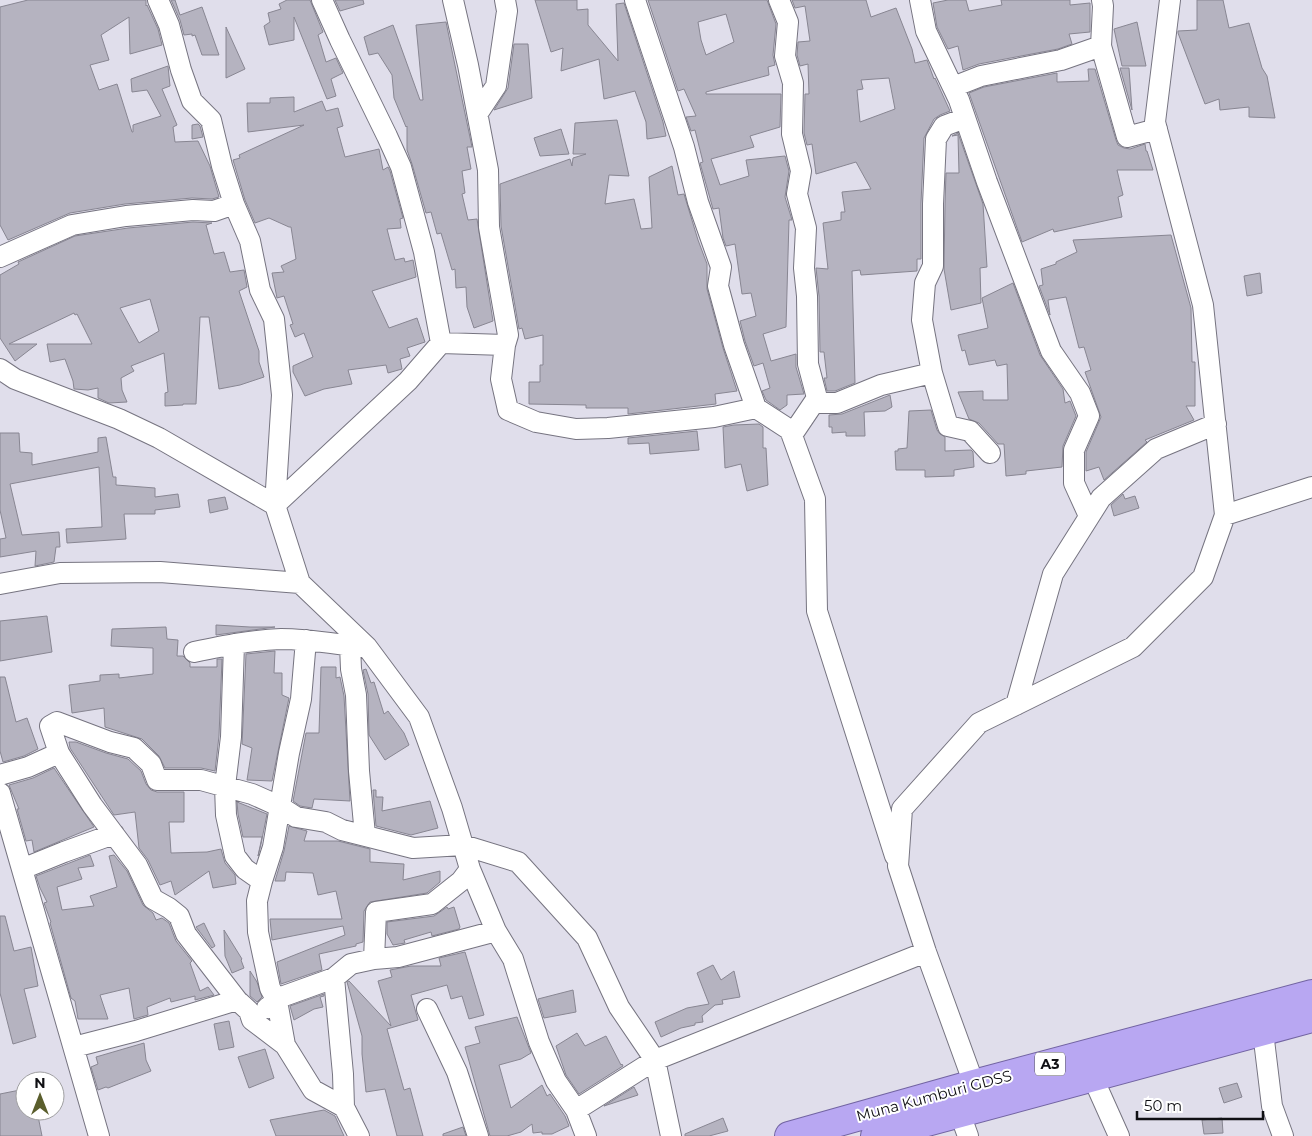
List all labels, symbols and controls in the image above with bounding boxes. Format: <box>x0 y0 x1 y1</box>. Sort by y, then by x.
road number: A3 <box>1035 1052 1065 1076</box>
street label: Muna Kumburi GDSS <box>854 1066 1014 1125</box>
north arrow <box>15 1071 65 1121</box>
text: N <box>34 1074 46 1092</box>
scale bar <box>1137 1088 1263 1120</box>
text: 50 m <box>1144 1096 1182 1115</box>

